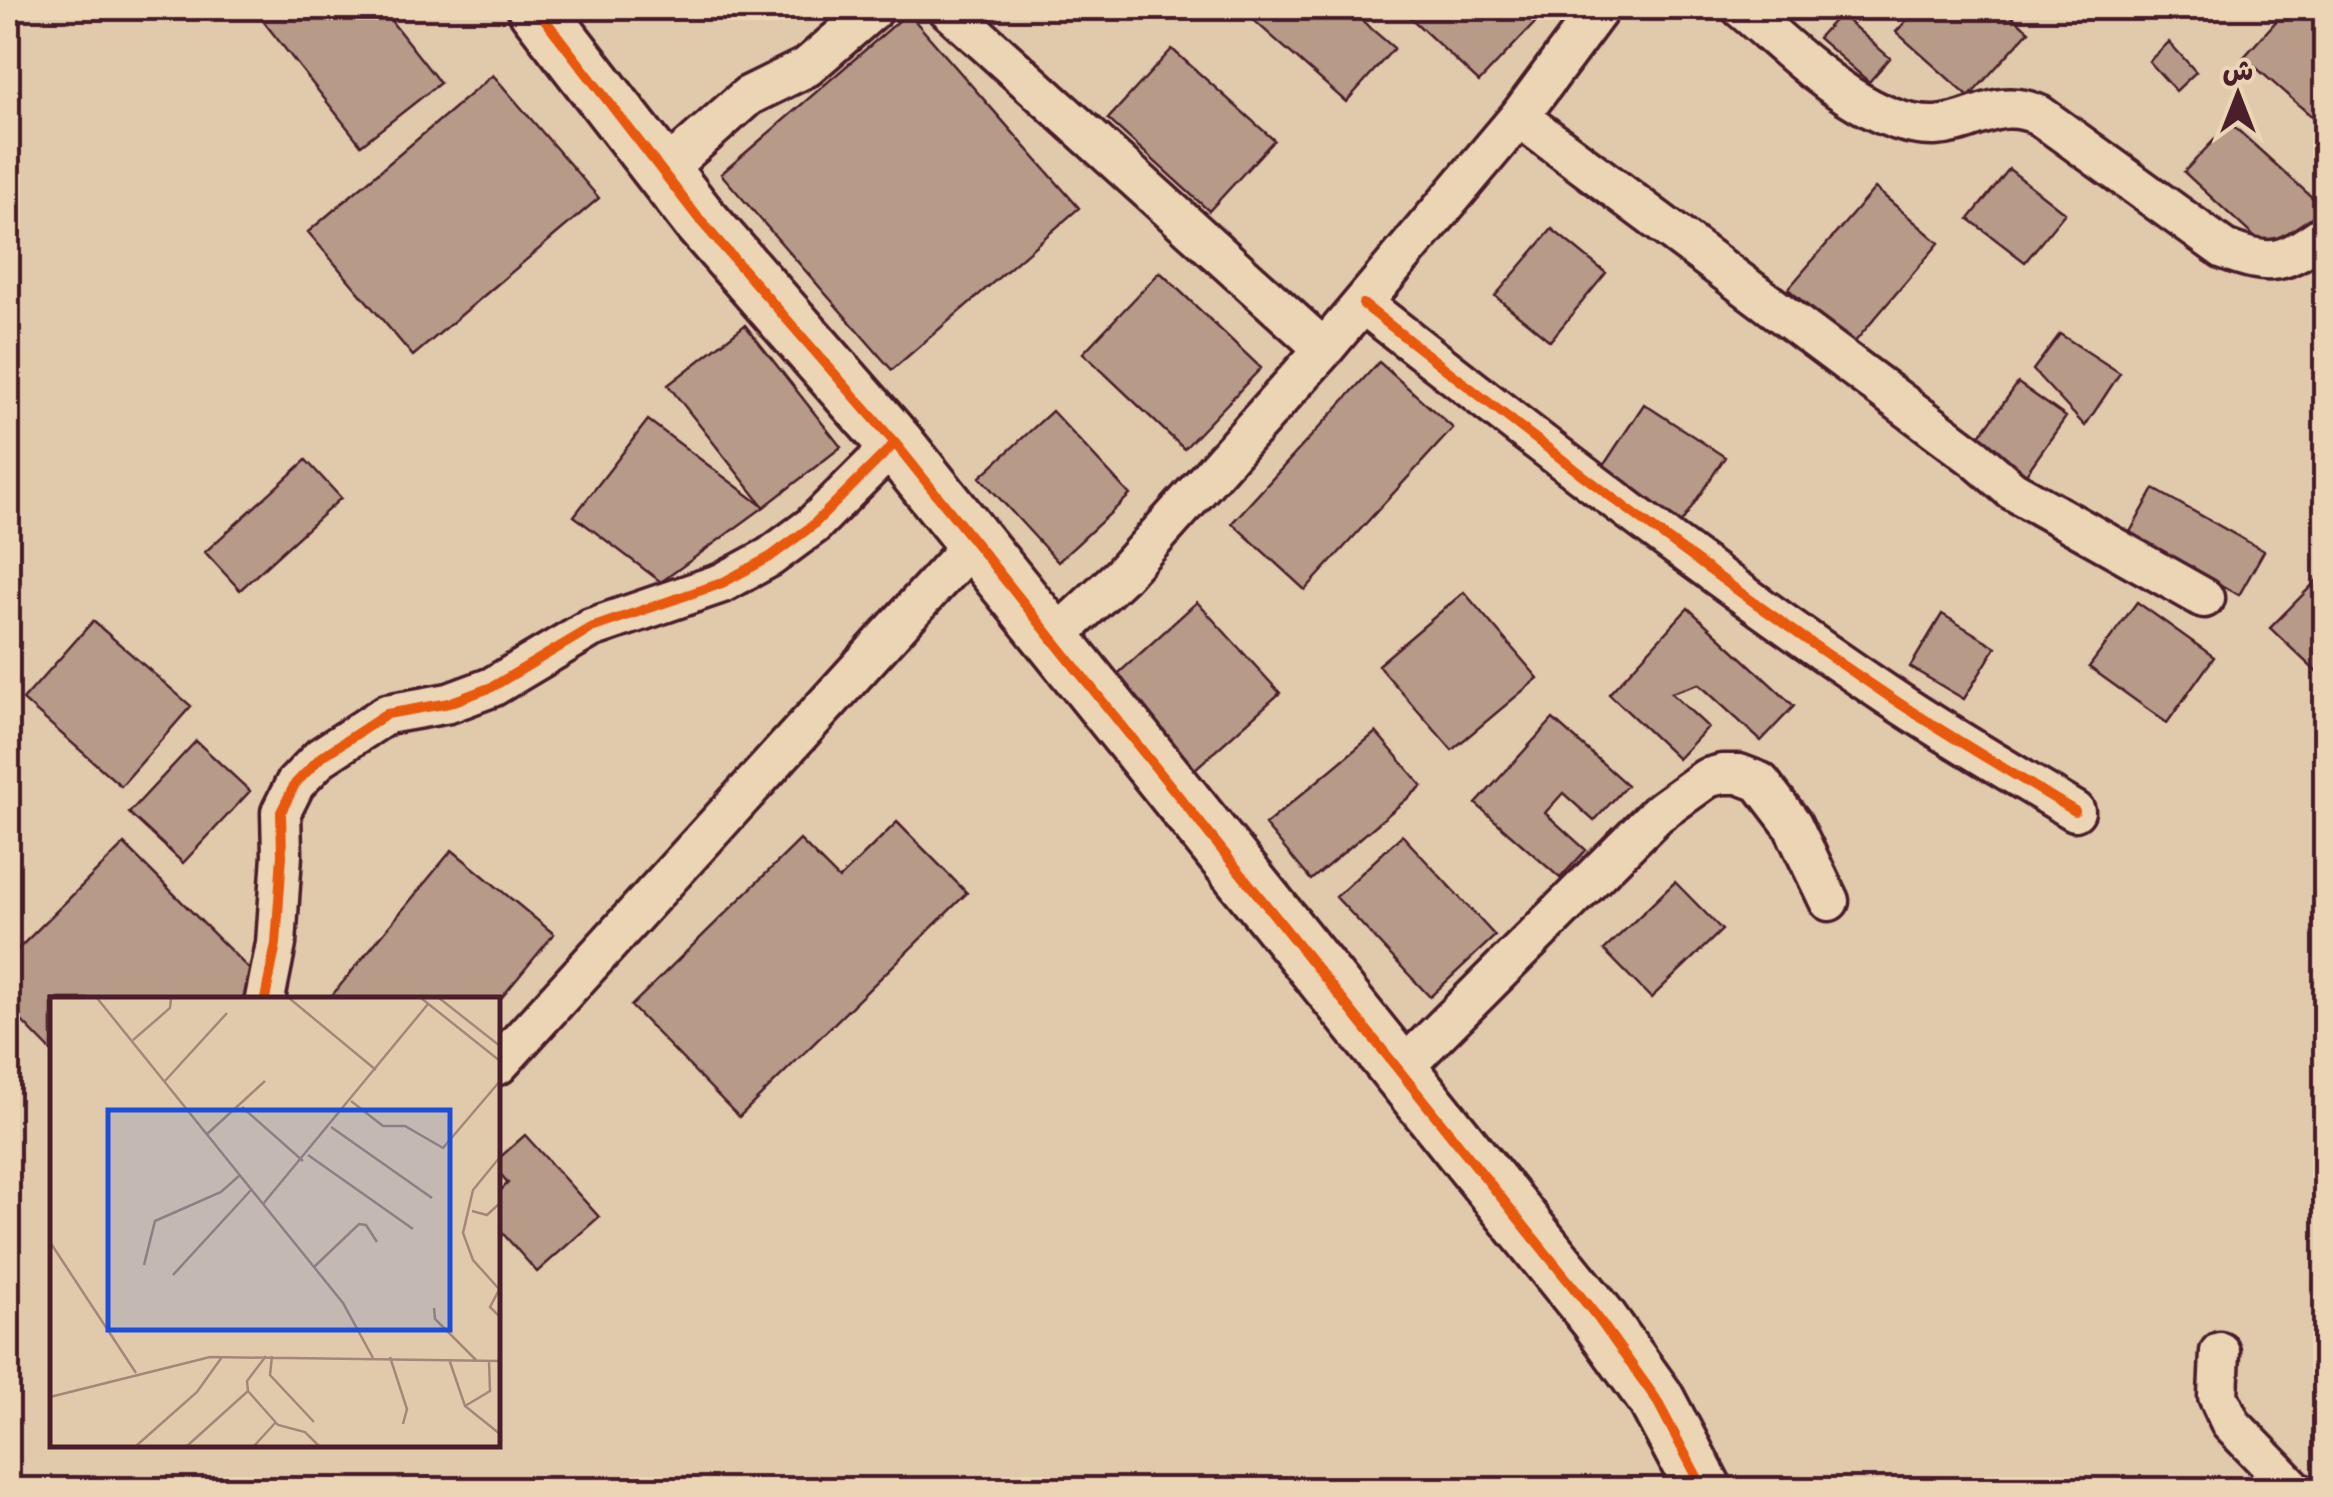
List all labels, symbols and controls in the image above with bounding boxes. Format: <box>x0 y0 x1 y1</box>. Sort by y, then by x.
north arrow <box>2188 45 2288 145</box>
text: ش <box>2223 53 2253 88</box>
inset map <box>50 997 500 1447</box>

